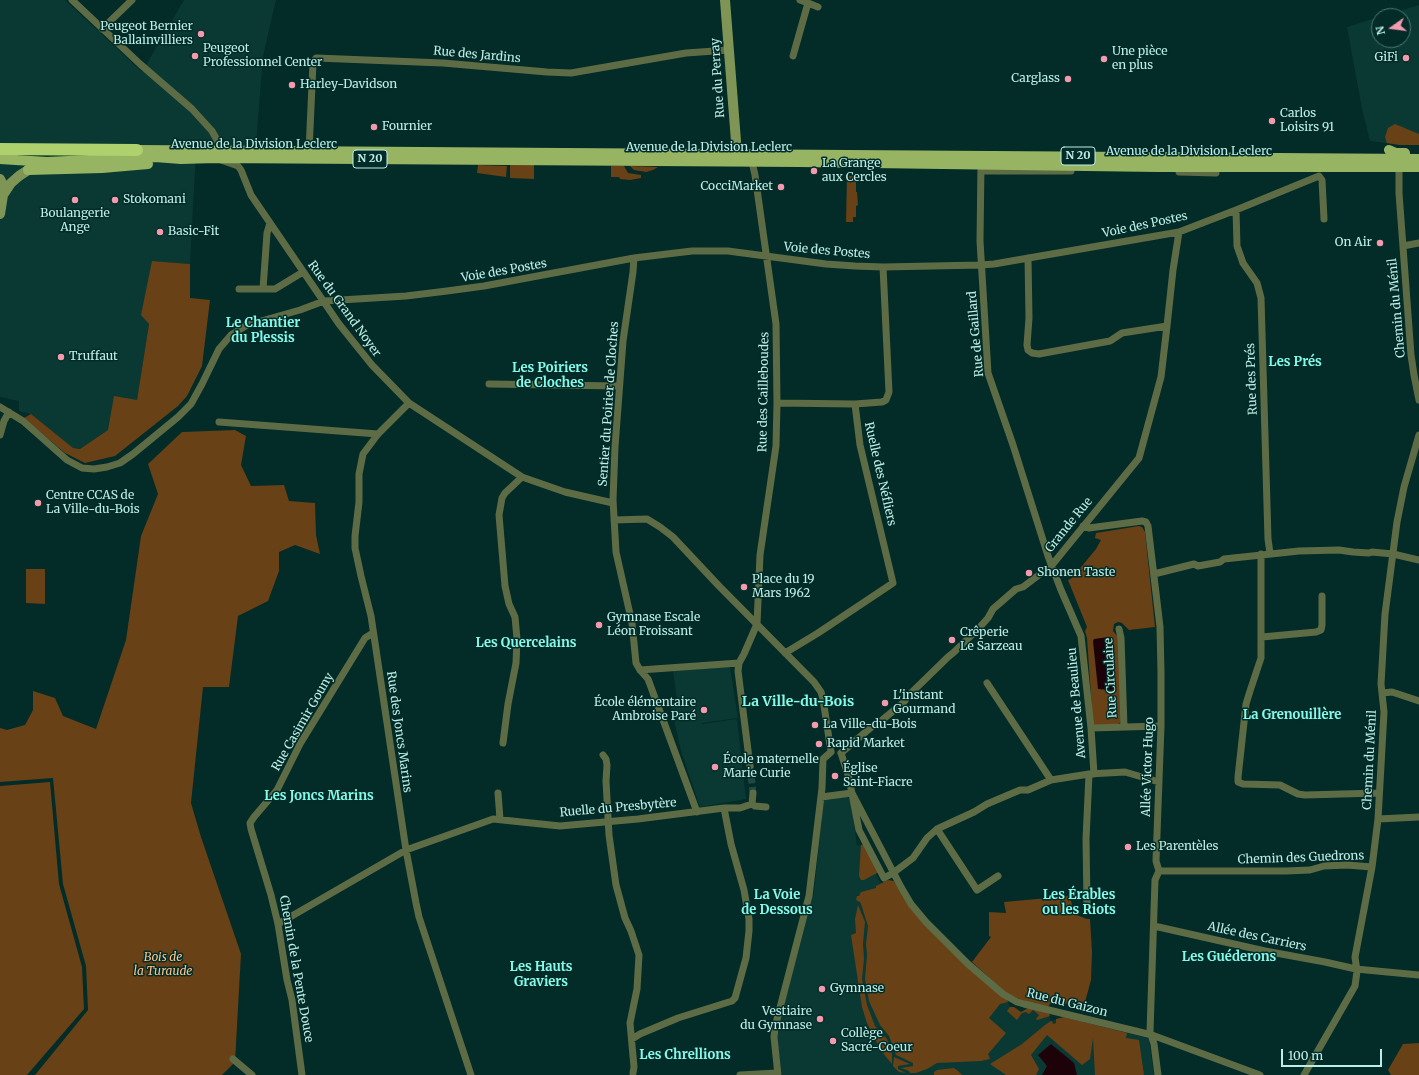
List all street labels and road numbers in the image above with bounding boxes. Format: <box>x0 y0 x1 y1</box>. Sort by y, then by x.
street label: Rue du Perray <box>708 38 728 118</box>
street label: Rue des Jardins <box>433 44 521 66</box>
street label: Avenue de la Division Leclerc <box>171 138 337 152</box>
street label: Avenue de la Division Leclerc <box>626 141 792 155</box>
street label: Avenue de la Division Leclerc <box>1106 145 1272 159</box>
road number: N 20 <box>1061 147 1095 165</box>
road number: N 20 <box>353 150 387 168</box>
street label: Voie des Postes <box>1101 209 1189 241</box>
street label: Voie des Postes <box>783 240 871 262</box>
street label: Voie des Postes <box>460 256 548 286</box>
street label: Rue du Grand Noyer <box>304 258 384 360</box>
street label: Chemin du Ménil <box>1385 258 1409 358</box>
street label: Rue de Gaillard <box>965 290 987 378</box>
street label: Sentier du Poirier de Cloches <box>596 321 622 487</box>
street label: Rue des Cailleboudes <box>756 332 772 452</box>
street label: Rue des Prés <box>1244 343 1260 415</box>
street label: Ruelle des Néfliers <box>861 421 899 527</box>
street label: Grande Rue <box>1042 495 1096 555</box>
street label: Rue Circulaire <box>1102 637 1120 719</box>
street label: Avenue de Beaulieu <box>1065 647 1089 759</box>
street label: Rue Casimir Gouny <box>269 670 337 774</box>
street label: Rue des Joncs Marins <box>383 670 415 794</box>
street label: Chemin du Ménil <box>1360 710 1380 810</box>
street label: Allée Victor Hugo <box>1139 717 1157 817</box>
street label: Ruelle du Presbytère <box>559 796 677 820</box>
street label: Chemin des Guedrons <box>1237 849 1365 867</box>
street label: Chemin de la Pente Douce <box>276 894 316 1044</box>
street label: Allée des Carriers <box>1206 920 1308 954</box>
street label: Rue du Gaizon <box>1025 986 1109 1020</box>

